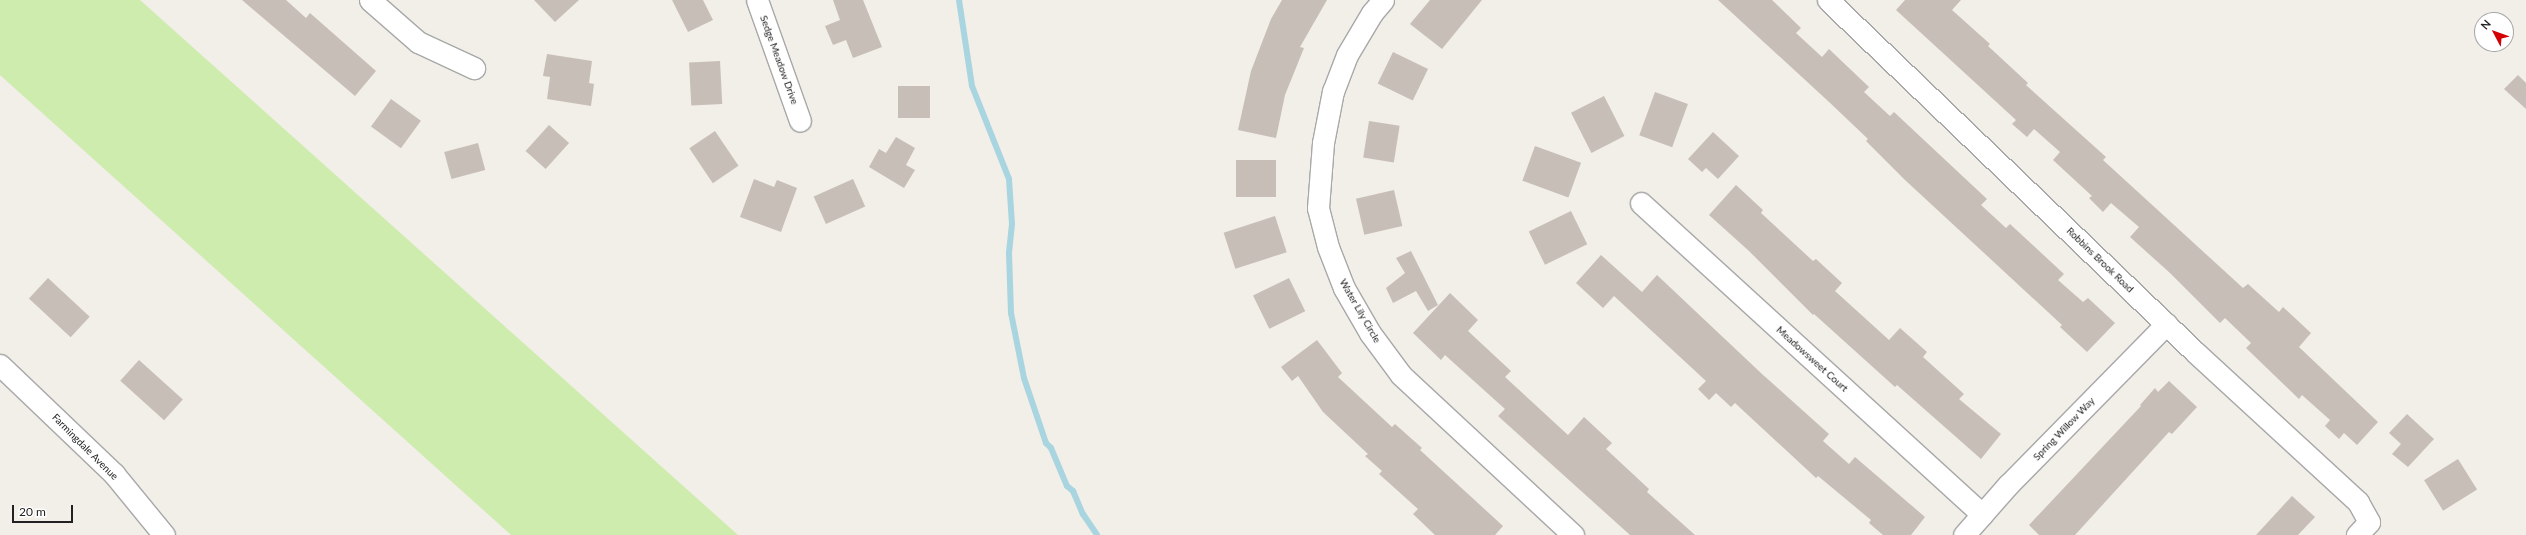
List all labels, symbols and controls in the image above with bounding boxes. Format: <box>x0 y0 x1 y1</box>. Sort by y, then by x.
north arrow <box>2474 12 2514 52</box>
street label: Sedge Meadow Drive <box>757 14 801 106</box>
text: N <box>2478 17 2493 32</box>
street label: Robbins Brook Road <box>2064 225 2136 295</box>
street label: Water Lily Circle <box>1337 277 1383 345</box>
street label: Meadowsweet Court <box>1774 324 1850 394</box>
street label: Spring Willow Way <box>2031 395 2097 463</box>
street label: Farmingdale Avenue <box>49 411 121 483</box>
scale bar <box>14 497 75 523</box>
text: 20 m <box>19 504 46 519</box>

